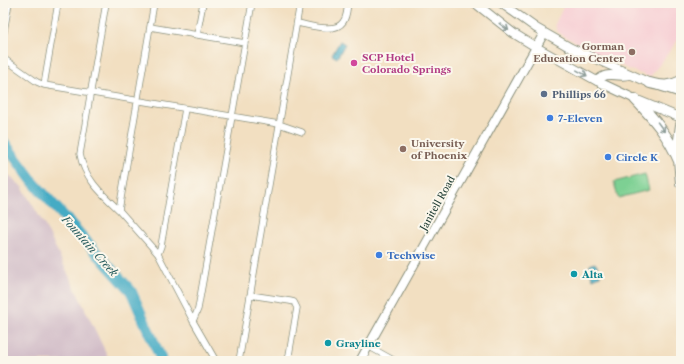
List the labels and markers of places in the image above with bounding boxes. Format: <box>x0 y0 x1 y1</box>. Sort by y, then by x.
place label: Gorman Education Center <box>533 40 624 65</box>
marker: Gorman Education Center <box>627 47 637 57</box>
place label: SCP Hotel Colorado Springs <box>362 51 452 76</box>
marker: SCP Hotel Colorado Springs <box>349 58 359 68</box>
place label: Phillips 66 <box>552 88 606 101</box>
marker: Phillips 66 <box>539 89 549 99</box>
place label: 7-Eleven <box>558 112 603 125</box>
marker: 7-Eleven <box>545 113 555 123</box>
place label: University of Phoenix <box>411 137 467 162</box>
marker: University of Phoenix <box>398 144 408 154</box>
place label: Circle K <box>616 151 659 164</box>
marker: Circle K <box>603 152 613 162</box>
place label: Techwise <box>387 249 436 262</box>
marker: Techwise <box>374 250 384 260</box>
place label: Alta <box>581 268 603 281</box>
marker: Alta <box>569 269 579 279</box>
place label: Grayline <box>336 337 381 350</box>
marker: Grayline <box>323 338 333 348</box>

